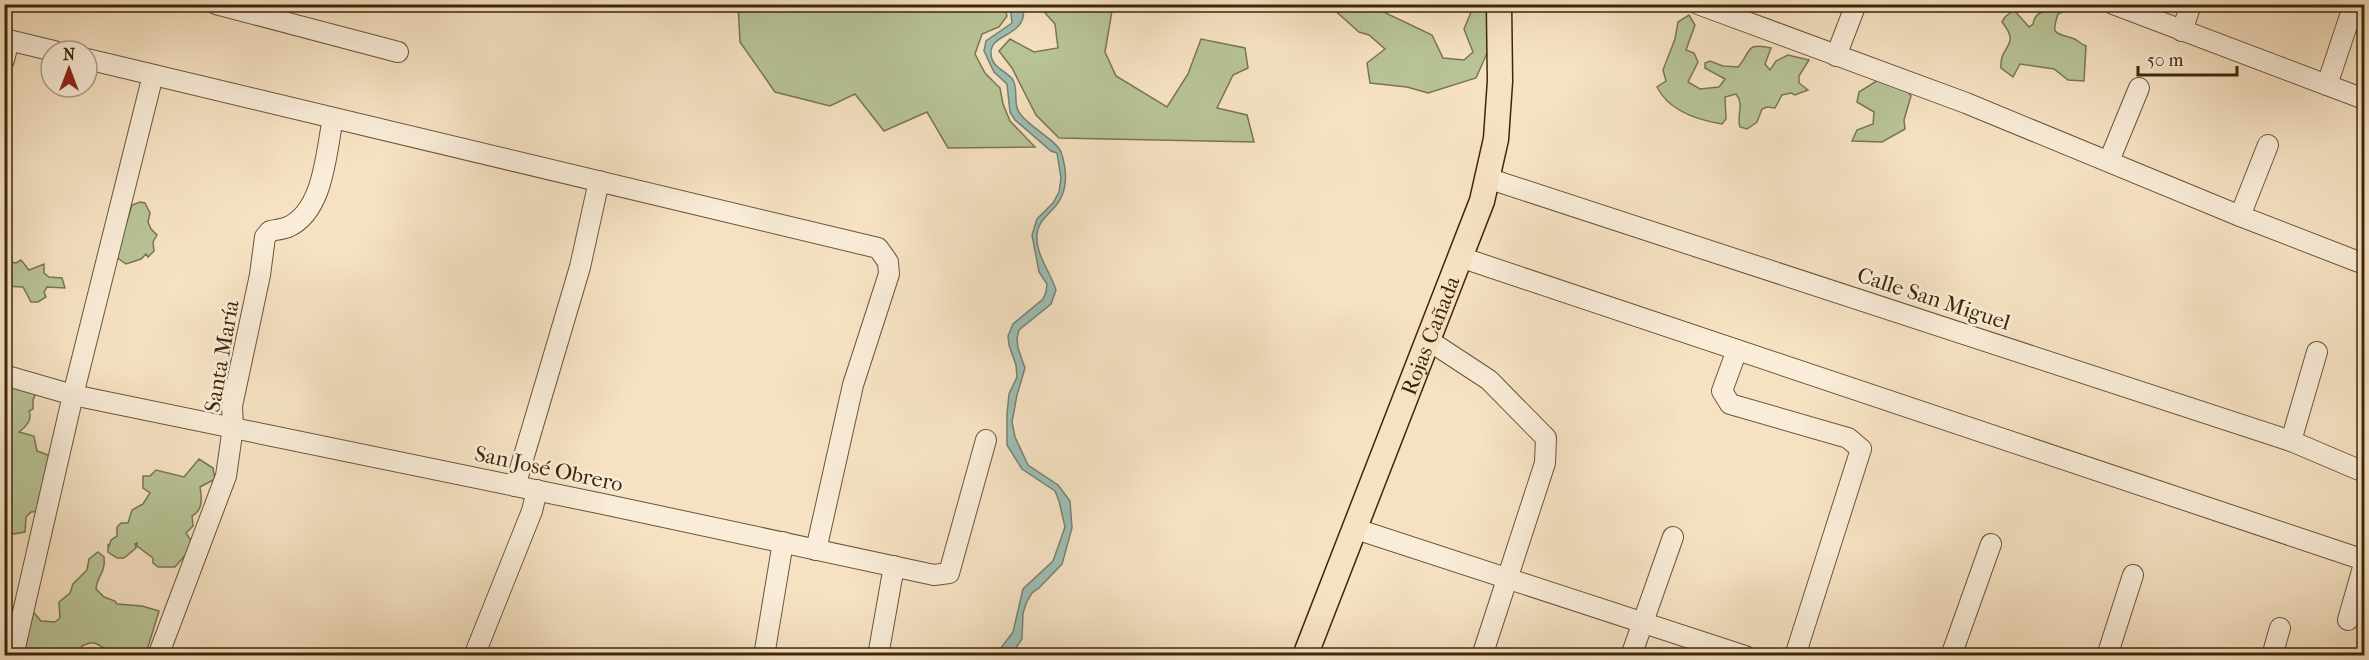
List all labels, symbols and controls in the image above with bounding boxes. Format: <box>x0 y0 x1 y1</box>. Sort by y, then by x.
north arrow <box>39 39 99 99</box>
scale bar <box>2138 39 2237 77</box>
text: N <box>63 45 76 64</box>
text: 50 m <box>2147 50 2184 71</box>
street label: Calle San Miguel <box>1854 262 2014 336</box>
street label: Rojas Cañada <box>1396 272 1466 399</box>
street label: Santa María <box>199 297 245 414</box>
street label: San José Obrero <box>472 441 625 497</box>

